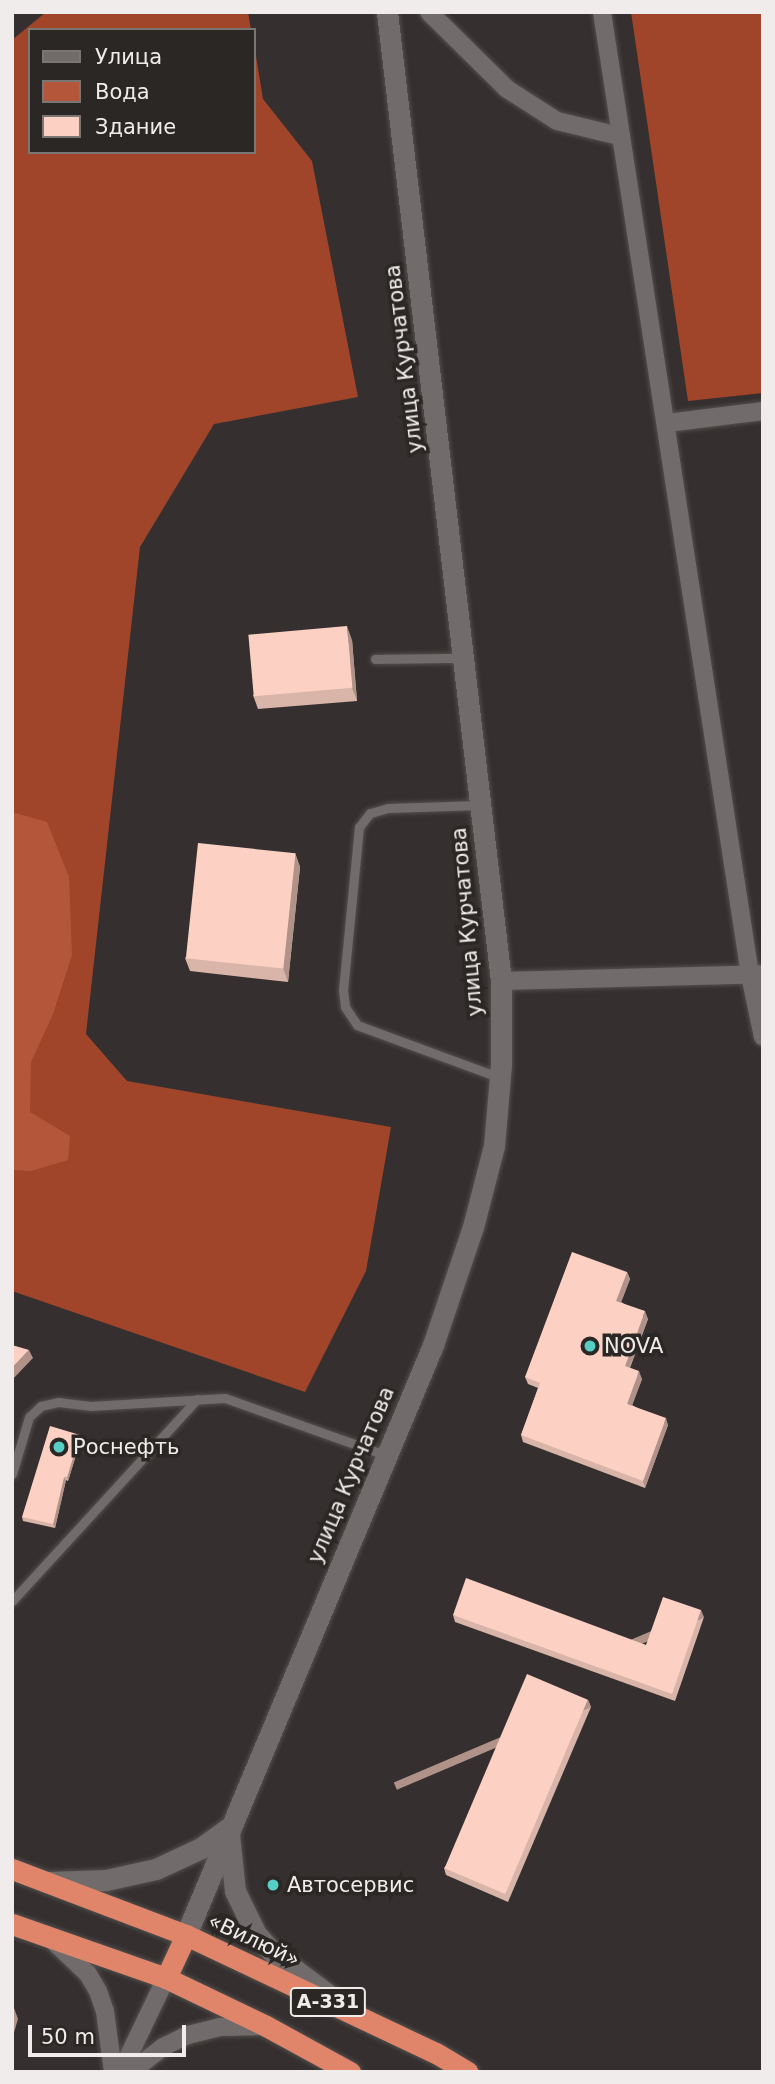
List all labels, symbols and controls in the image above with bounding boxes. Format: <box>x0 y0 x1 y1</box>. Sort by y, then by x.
legend <box>28 28 256 154</box>
text: Улица <box>95 45 162 69</box>
text: Вода <box>95 80 150 104</box>
text: Здание <box>95 115 176 139</box>
street label: улица Курчатова <box>380 263 428 455</box>
street label: улица Курчатова <box>446 826 488 1018</box>
place label: NOVA <box>604 1333 663 1359</box>
marker: NOVA <box>582 1338 598 1354</box>
street label: улица Курчатова <box>302 1383 400 1567</box>
place label: Роснефть <box>73 1434 179 1460</box>
marker: Роснефть <box>51 1439 67 1455</box>
place label: Автосервис <box>287 1872 414 1898</box>
marker: Автосервис <box>265 1877 281 1893</box>
street label: «Вилюй» <box>204 1908 304 1972</box>
road number: А-331 <box>290 1986 366 2018</box>
scale bar <box>32 2010 189 2054</box>
text: 50 m <box>41 2025 95 2049</box>

